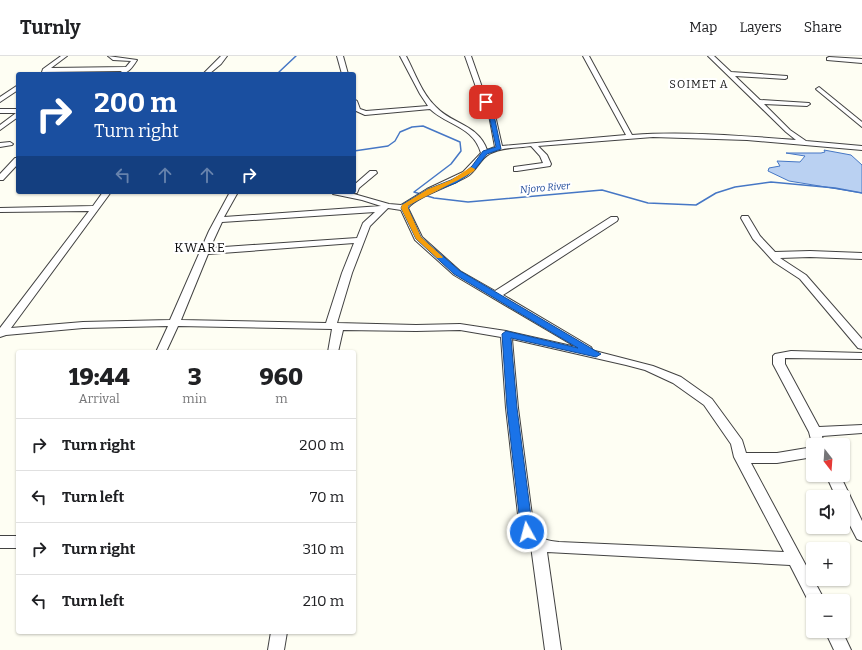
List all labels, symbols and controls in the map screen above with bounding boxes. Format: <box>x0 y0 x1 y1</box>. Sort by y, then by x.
text: Turnly <box>20 16 81 39</box>
text: Map <box>689 19 717 36</box>
text: Layers <box>739 19 782 36</box>
text: Share <box>804 19 842 36</box>
district label: SOIMET A <box>669 78 729 91</box>
pin <box>469 85 503 119</box>
text: 200 m <box>94 86 177 119</box>
icon: right <box>28 88 80 140</box>
icon: arrive <box>475 91 497 113</box>
text: Turn right <box>94 120 179 142</box>
icon: left <box>112 164 134 186</box>
icon: ahead <box>154 164 176 186</box>
icon: ahead <box>196 164 218 186</box>
icon: right <box>238 164 260 186</box>
water label: Njoro River <box>520 180 572 196</box>
district label: KWARE <box>174 240 226 255</box>
text: 19:44 <box>69 363 130 391</box>
text: 3 <box>188 363 202 391</box>
text: 960 <box>260 363 303 391</box>
text: Arrival <box>79 391 120 406</box>
text: min <box>182 391 207 406</box>
text: m <box>275 391 288 406</box>
icon: right <box>28 434 50 456</box>
text: Turn right <box>62 436 135 454</box>
text: 200 m <box>299 436 344 454</box>
north arrow <box>806 438 850 482</box>
map controls <box>806 438 850 638</box>
icon: left <box>28 486 50 508</box>
text: Turn left <box>62 488 124 506</box>
text: 70 m <box>310 488 344 506</box>
button: sound <box>806 490 850 534</box>
position arrow <box>506 511 548 553</box>
icon: right <box>28 538 50 560</box>
text: Turn right <box>62 540 135 558</box>
text: 310 m <box>302 540 344 558</box>
button: + <box>806 542 850 586</box>
icon: left <box>28 590 50 612</box>
text: Turn left <box>62 592 124 610</box>
text: 210 m <box>303 592 344 610</box>
button: − <box>806 594 850 638</box>

